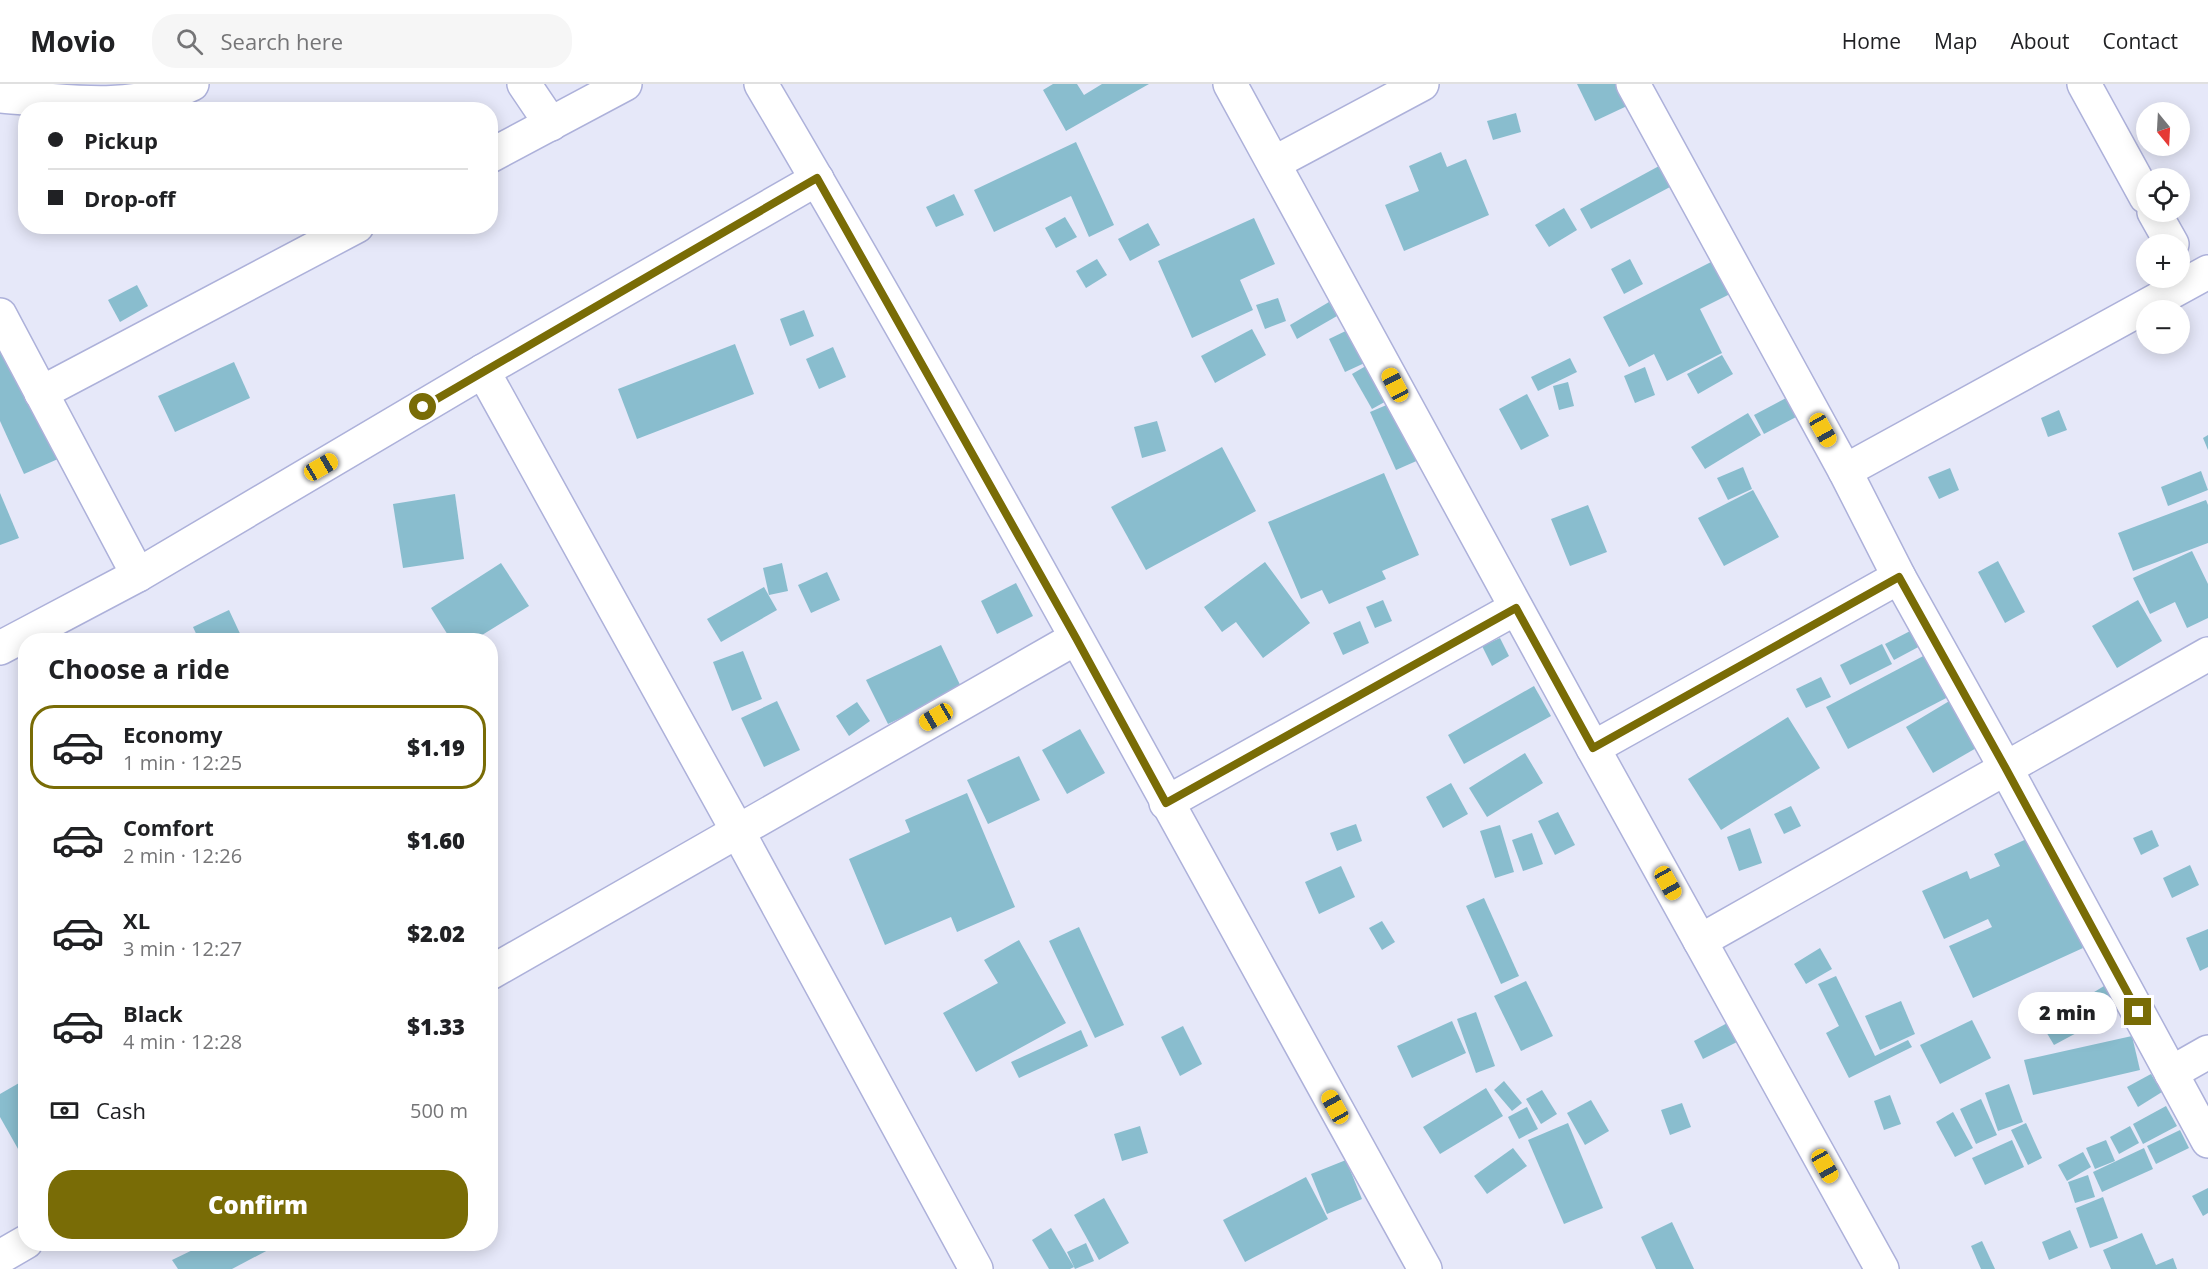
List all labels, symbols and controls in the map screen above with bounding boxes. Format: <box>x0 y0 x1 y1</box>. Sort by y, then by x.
search box <box>152 14 572 68</box>
text: Movio <box>30 22 116 60</box>
icon: search <box>173 25 206 58</box>
text: Search here <box>221 26 343 56</box>
text: Home <box>1842 27 1901 55</box>
text: Map <box>1934 27 1977 55</box>
text: About <box>2010 27 2070 55</box>
text: Contact <box>2103 27 2178 55</box>
north arrow <box>2136 102 2190 156</box>
map controls <box>2136 102 2190 354</box>
text: Pickup <box>84 125 158 155</box>
button: locate <box>2136 168 2190 222</box>
text: Drop-off <box>84 183 176 213</box>
button: + <box>2136 234 2190 288</box>
button: − <box>2136 300 2190 354</box>
car <box>1379 365 1411 405</box>
route start <box>409 393 436 420</box>
car <box>1806 410 1840 450</box>
car <box>301 450 341 484</box>
text: Choose a ride <box>48 650 230 687</box>
car <box>916 700 956 734</box>
text: Economy <box>123 719 222 749</box>
icon: car <box>51 720 105 774</box>
text: $1.19 <box>407 732 465 762</box>
text: 1 min · 12:25 <box>123 749 242 776</box>
text: Comfort <box>123 812 214 842</box>
icon: car <box>51 813 105 867</box>
text: $1.60 <box>407 825 465 855</box>
text: 2 min · 12:26 <box>123 842 242 869</box>
car <box>1651 863 1685 903</box>
text: XL <box>123 905 150 935</box>
icon: car <box>51 906 105 960</box>
text: $2.02 <box>407 918 465 948</box>
text: 3 min · 12:27 <box>123 935 242 962</box>
callout: 2 min <box>2018 991 2117 1033</box>
text: Black <box>123 998 183 1028</box>
route end <box>2124 998 2151 1025</box>
icon: car <box>51 999 105 1053</box>
text: 2 min <box>2039 999 2096 1026</box>
text: $1.33 <box>407 1011 465 1041</box>
text: 4 min · 12:28 <box>123 1028 242 1055</box>
car <box>1318 1087 1352 1127</box>
icon: cash <box>48 1094 81 1127</box>
text: Cash <box>96 1095 146 1125</box>
text: 500 m <box>410 1097 468 1124</box>
car <box>1808 1146 1842 1186</box>
button: Confirm <box>48 1170 468 1239</box>

